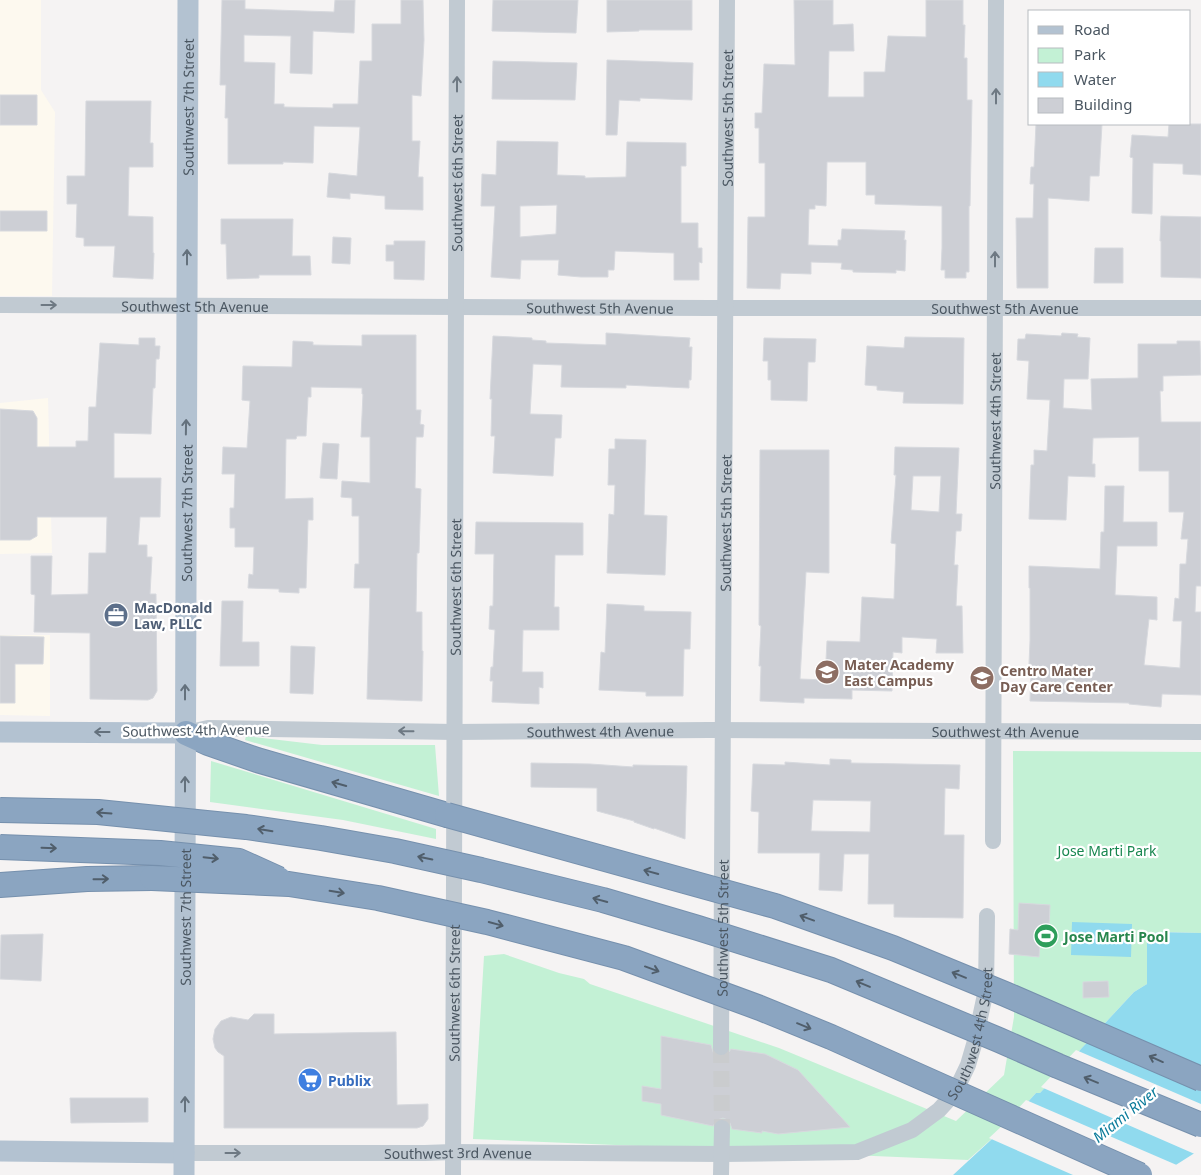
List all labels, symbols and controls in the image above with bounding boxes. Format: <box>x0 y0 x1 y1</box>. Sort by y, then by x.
legend <box>1028 10 1191 125</box>
text: Road <box>1074 19 1110 39</box>
street label: Southwest 7th Street <box>178 38 197 176</box>
text: Park <box>1074 44 1106 64</box>
street label: Southwest 5th Street <box>717 49 736 187</box>
text: Water <box>1074 69 1116 89</box>
one-way arrow <box>452 76 462 92</box>
one-way arrow <box>991 89 1001 105</box>
text: Building <box>1074 94 1132 114</box>
street label: Southwest 6th Street <box>447 114 466 252</box>
one-way arrow <box>182 250 192 266</box>
one-way arrow <box>990 251 1000 268</box>
street label: Southwest 5th Avenue <box>121 296 269 316</box>
street label: Southwest 5th Avenue <box>526 298 674 317</box>
street label: Southwest 5th Avenue <box>931 299 1079 318</box>
one-way arrow <box>40 300 56 310</box>
street label: Southwest 4th Street <box>985 352 1004 490</box>
one-way arrow <box>182 420 191 436</box>
street label: Southwest 7th Street <box>177 444 196 582</box>
street label: Southwest 5th Street <box>715 454 735 592</box>
street label: Southwest 6th Street <box>445 518 465 656</box>
place label: MacDonald Law, PLLC <box>134 598 212 633</box>
office icon: MacDonald Law, PLLC <box>103 602 129 628</box>
place label: Mater Academy East Campus <box>844 655 954 690</box>
school or university icon: Mater Academy East Campus <box>814 659 840 685</box>
place label: Centro Mater Day Care Center <box>1000 661 1113 696</box>
school or university icon: Centro Mater Day Care Center <box>969 665 995 691</box>
one-way arrow <box>180 684 190 700</box>
street label: Southwest 4th Avenue <box>122 719 270 741</box>
street label: Southwest 4th Avenue <box>527 721 674 741</box>
street label: Southwest 4th Avenue <box>932 721 1079 741</box>
one-way arrow <box>398 726 414 736</box>
one-way arrow <box>94 727 110 737</box>
one-way arrow <box>180 776 190 792</box>
one-way arrow <box>331 779 347 789</box>
one-way arrow <box>96 808 112 818</box>
one-way arrow <box>258 824 274 834</box>
park label: Jose Marti Park <box>1056 841 1157 860</box>
one-way arrow <box>40 843 56 853</box>
street label: Southwest 7th Street <box>175 848 195 986</box>
one-way arrow <box>203 853 219 863</box>
one-way arrow <box>418 853 434 862</box>
street label: Southwest 5th Street <box>712 859 732 997</box>
one-way arrow <box>643 867 659 876</box>
one-way arrow <box>92 874 109 884</box>
one-way arrow <box>329 887 345 897</box>
one-way arrow <box>593 895 609 904</box>
one-way arrow <box>799 912 815 922</box>
one-way arrow <box>488 920 504 930</box>
sports icon: Jose Marti Pool <box>1033 923 1059 949</box>
street label: Southwest 6th Street <box>444 924 463 1062</box>
place label: Jose Marti Pool <box>1062 927 1169 946</box>
one-way arrow <box>644 965 660 974</box>
street label: Southwest 4th Street <box>942 967 996 1103</box>
one-way arrow <box>952 969 967 979</box>
one-way arrow <box>856 978 871 988</box>
one-way arrow <box>797 1023 812 1032</box>
one-way arrow <box>1149 1054 1164 1064</box>
supermarket icon: Publix <box>297 1067 323 1093</box>
place label: Publix <box>328 1071 372 1090</box>
one-way arrow <box>1084 1074 1099 1084</box>
water label: Miami River <box>1088 1081 1163 1147</box>
one-way arrow <box>180 1096 190 1112</box>
street label: Southwest 3rd Avenue <box>384 1142 532 1163</box>
one-way arrow <box>224 1148 241 1158</box>

